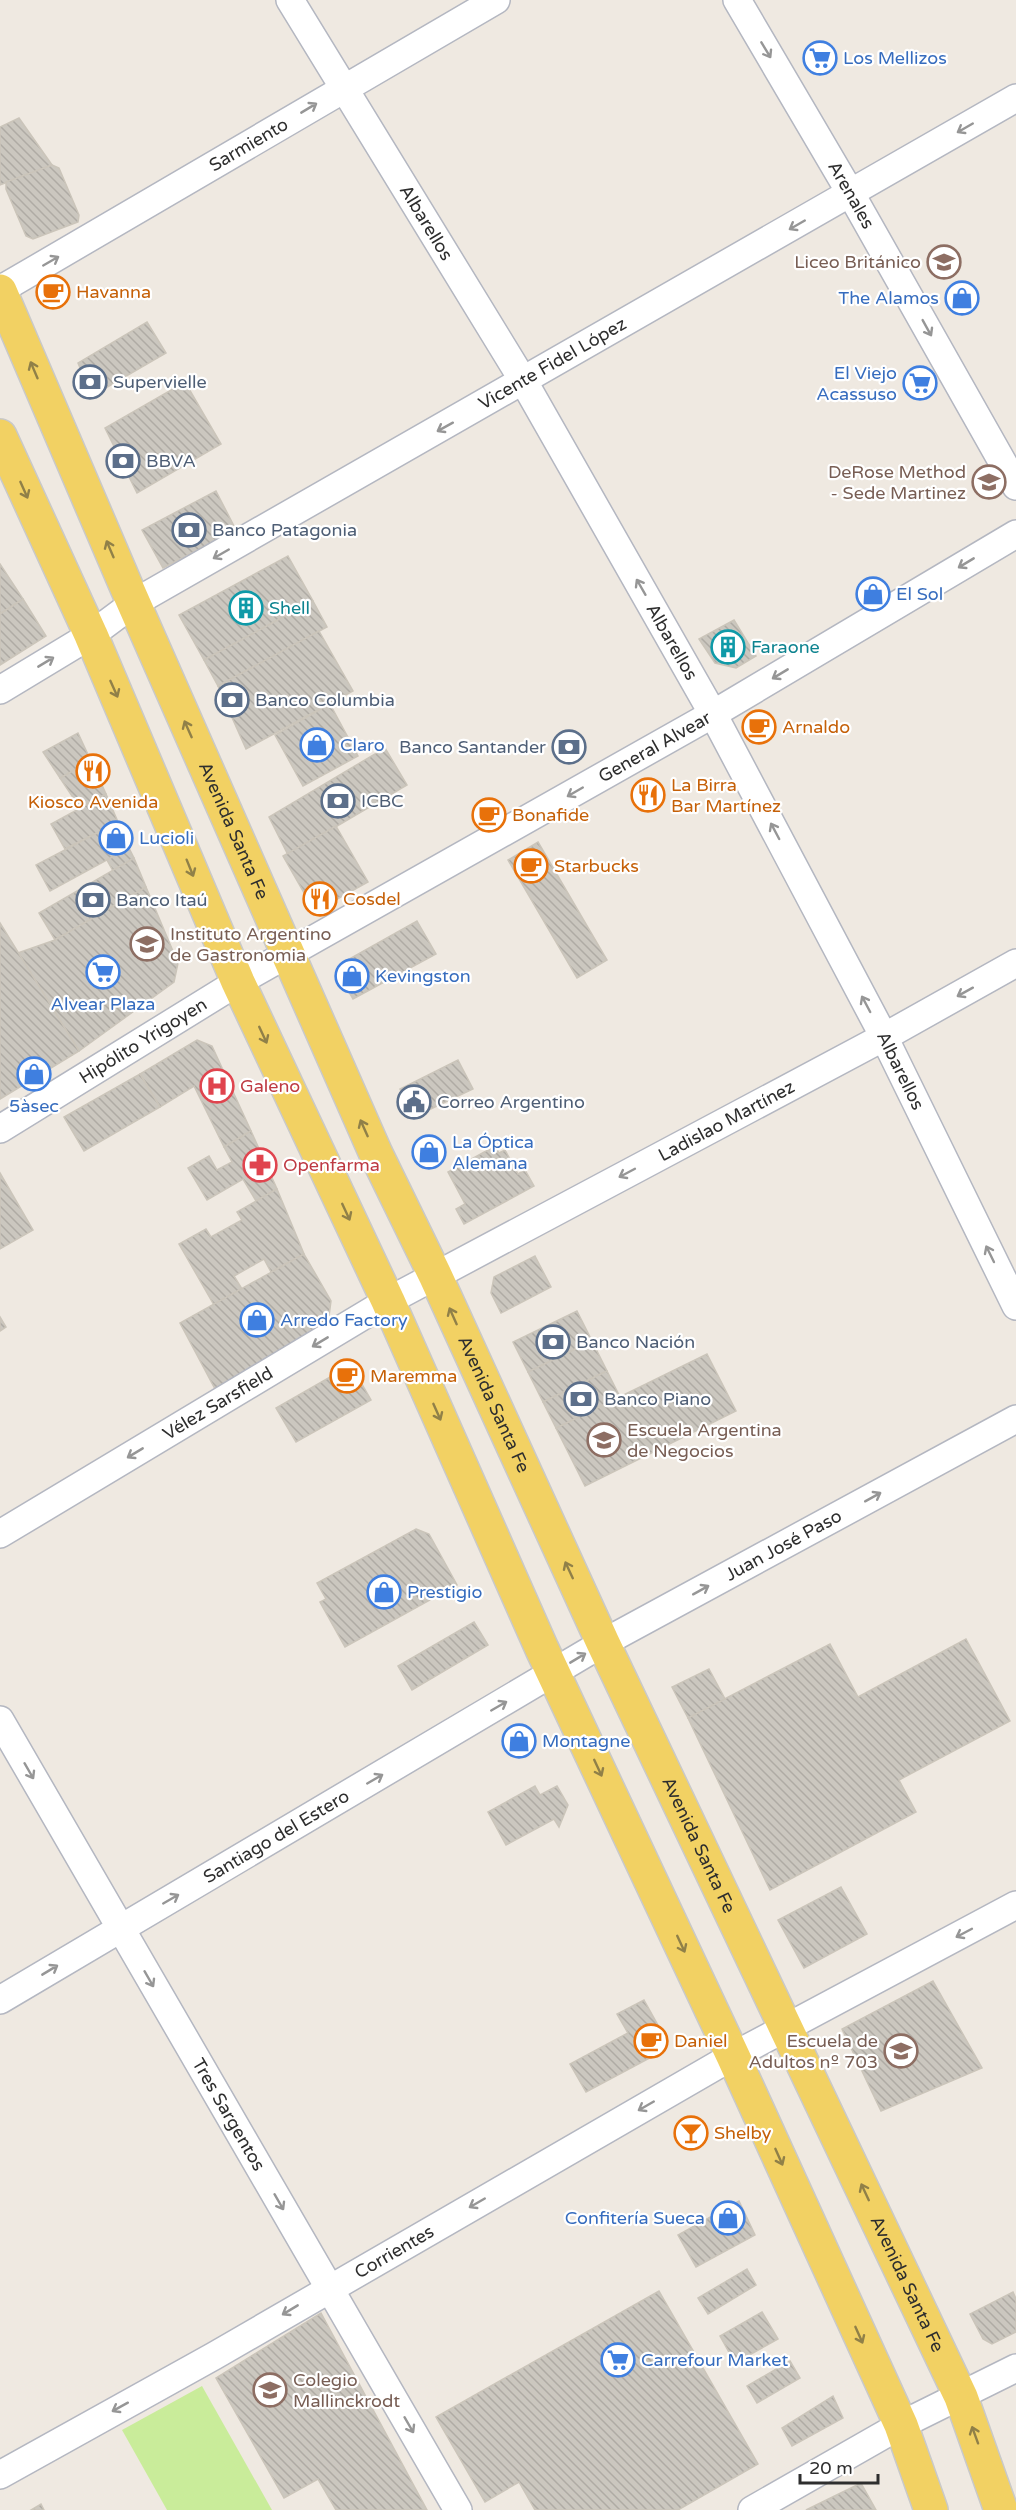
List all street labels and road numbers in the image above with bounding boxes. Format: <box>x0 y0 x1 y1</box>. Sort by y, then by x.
street label: Sarmiento <box>205 113 292 176</box>
street label: Arenales <box>823 157 879 233</box>
street label: Albarellos <box>395 181 458 264</box>
street label: Vicente Fidel López <box>475 312 630 414</box>
street label: Albarellos <box>641 600 702 684</box>
street label: General Alvear <box>594 706 715 787</box>
street label: Avenida Santa Fe <box>194 758 274 903</box>
street label: Hipólito Yrigoyen <box>75 993 211 1088</box>
street label: Albarellos <box>872 1028 929 1114</box>
street label: Ladislao Martínez <box>655 1076 798 1166</box>
street label: Avenida Santa Fe <box>453 1332 535 1476</box>
street label: Vélez Sarsfield <box>159 1362 277 1445</box>
street label: Juan José Paso <box>721 1505 846 1586</box>
street label: Avenida Santa Fe <box>657 1773 741 1917</box>
street label: Santiago del Estero <box>199 1785 353 1888</box>
street label: Tres Sargentos <box>187 2054 270 2175</box>
street label: Avenida Santa Fe <box>866 2212 949 2356</box>
street label: Corrientes <box>351 2220 438 2283</box>

